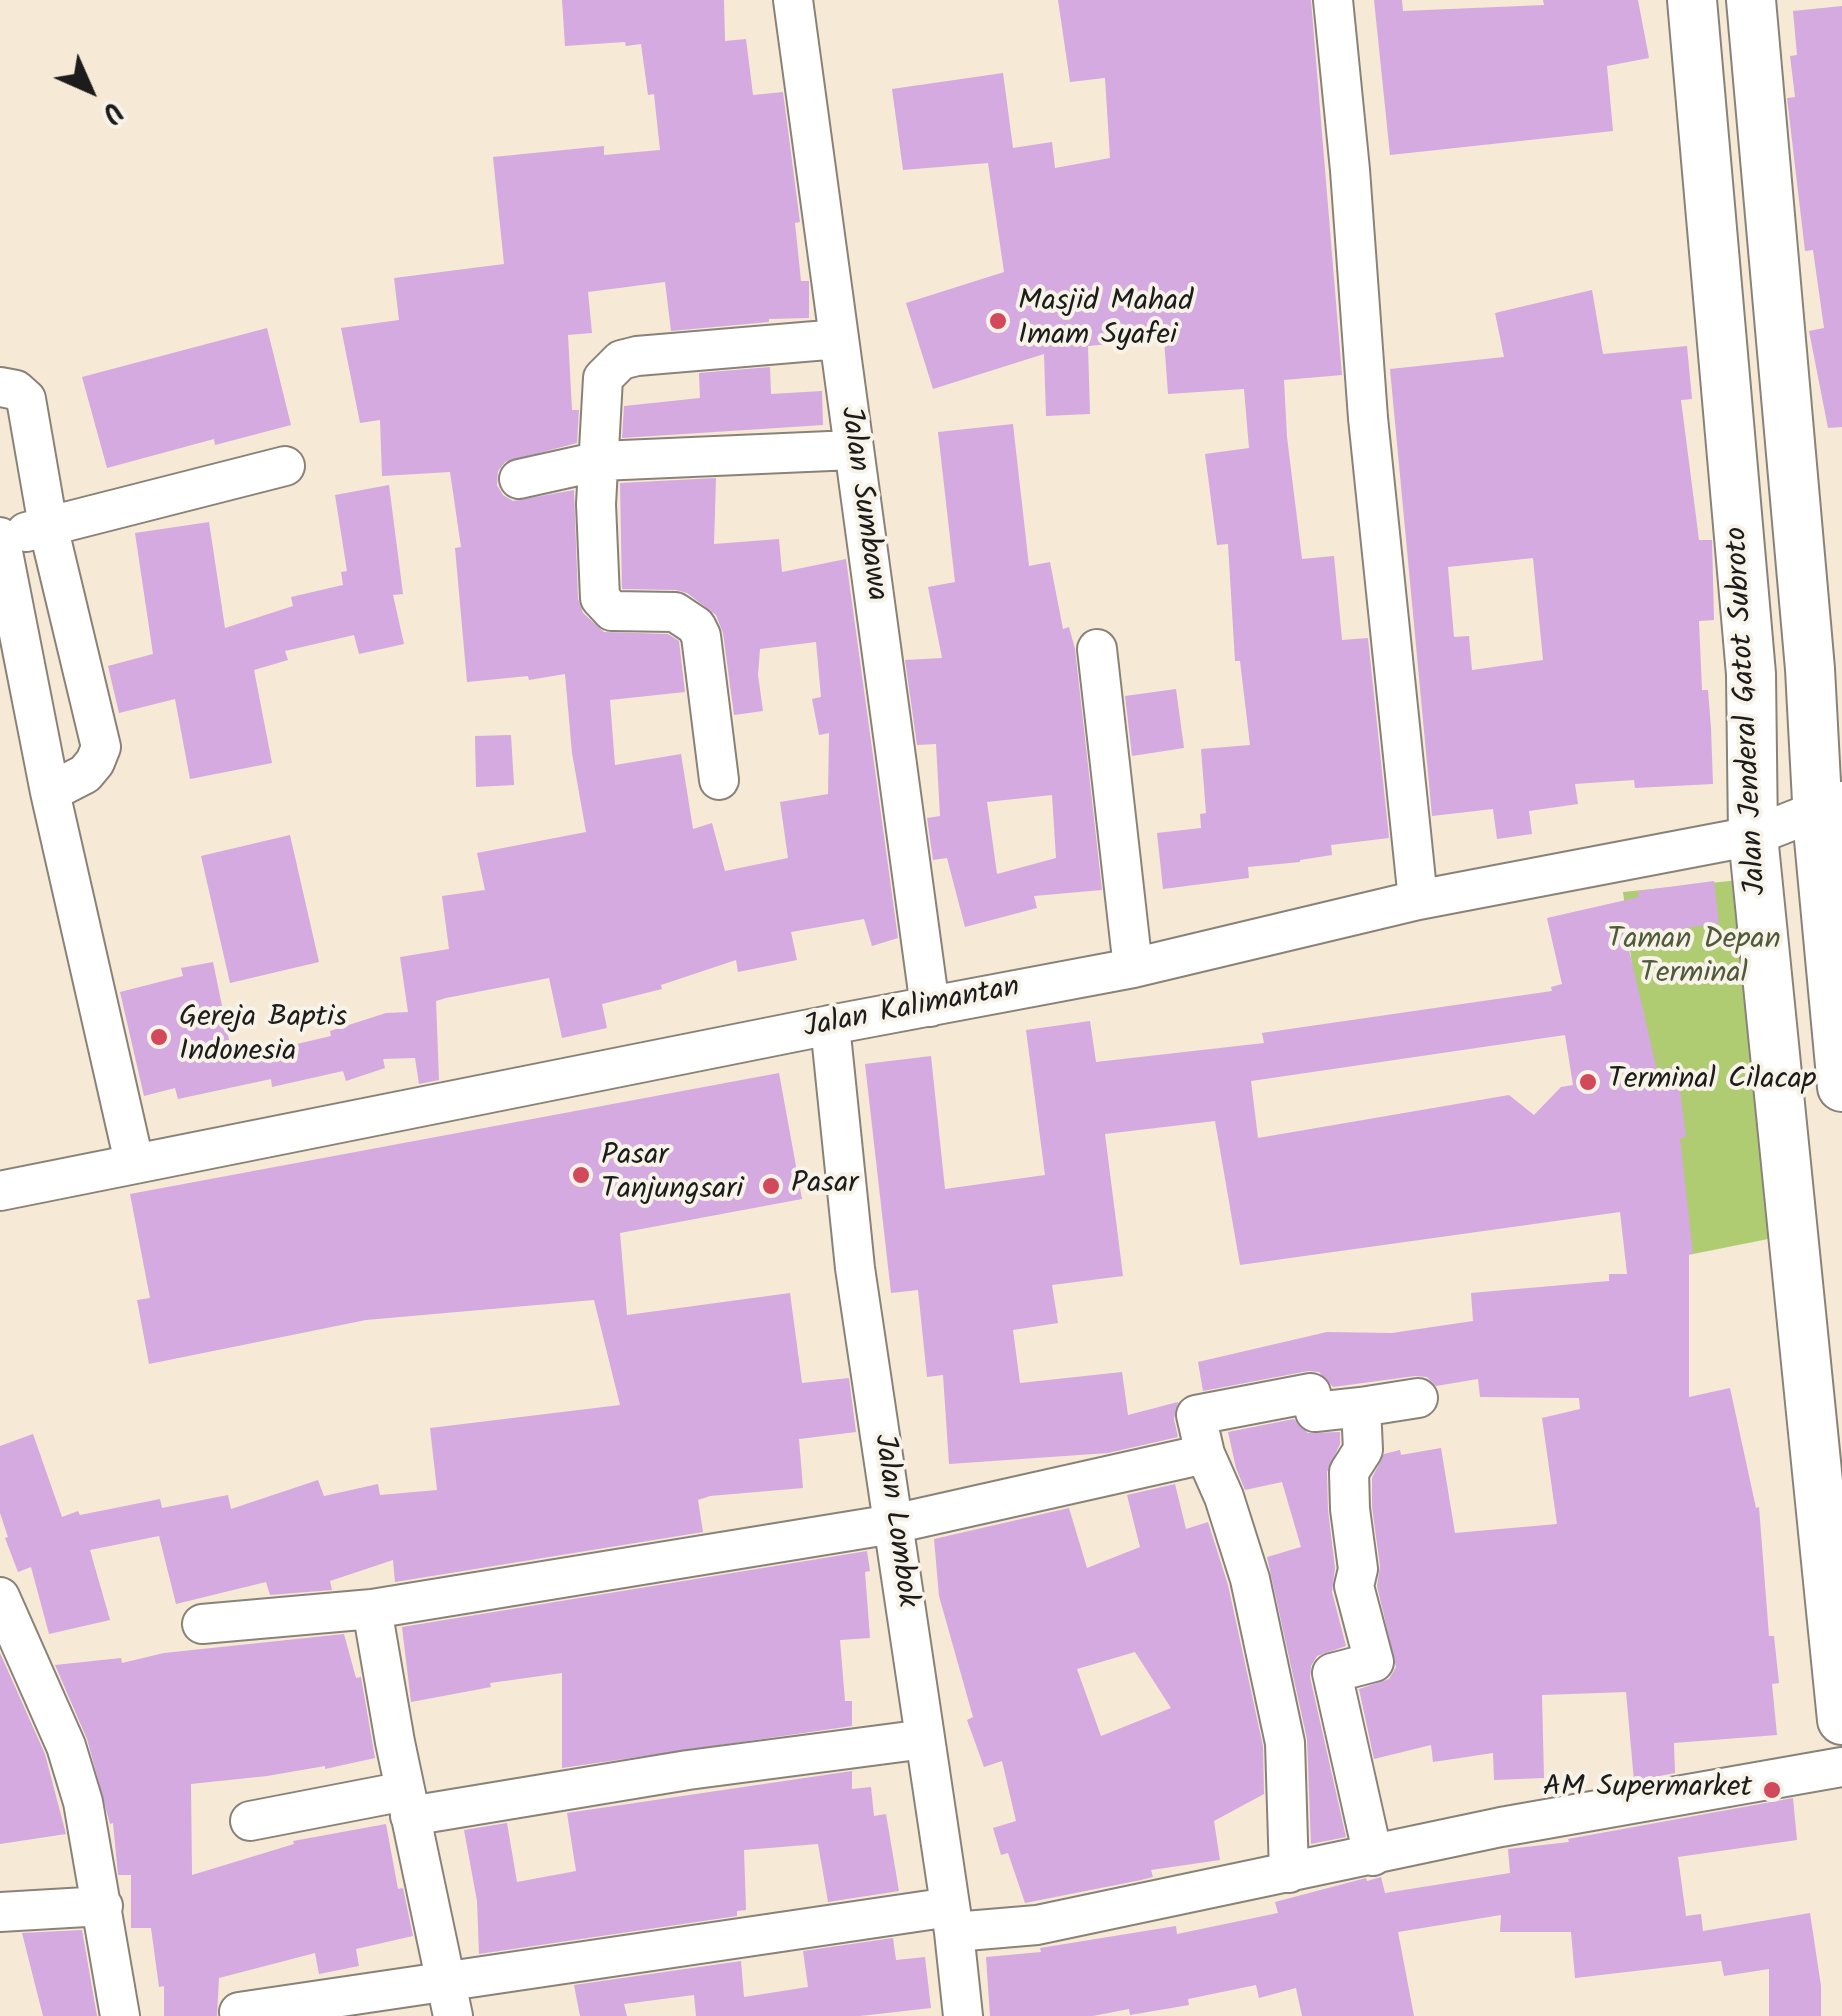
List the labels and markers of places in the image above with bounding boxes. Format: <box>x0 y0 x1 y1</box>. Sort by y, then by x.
place label: Masjid Mahad Imam Syafei <box>1018 286 1193 356</box>
marker: Masjid Mahad Imam Syafei <box>987 310 1009 332</box>
place label: Gereja Baptis Indonesia <box>179 1002 347 1072</box>
marker: Gereja Baptis Indonesia <box>148 1026 170 1048</box>
place label: Terminal Cilacap <box>1608 1064 1816 1100</box>
marker: Terminal Cilacap <box>1577 1071 1599 1093</box>
place label: Pasar Tanjungsari <box>601 1140 743 1210</box>
marker: Pasar Tanjungsari <box>570 1164 592 1186</box>
place label: Pasar <box>791 1168 858 1204</box>
marker: Pasar <box>760 1175 782 1197</box>
place label: AM Supermarket <box>1543 1772 1752 1808</box>
marker: AM Supermarket <box>1761 1779 1783 1801</box>

